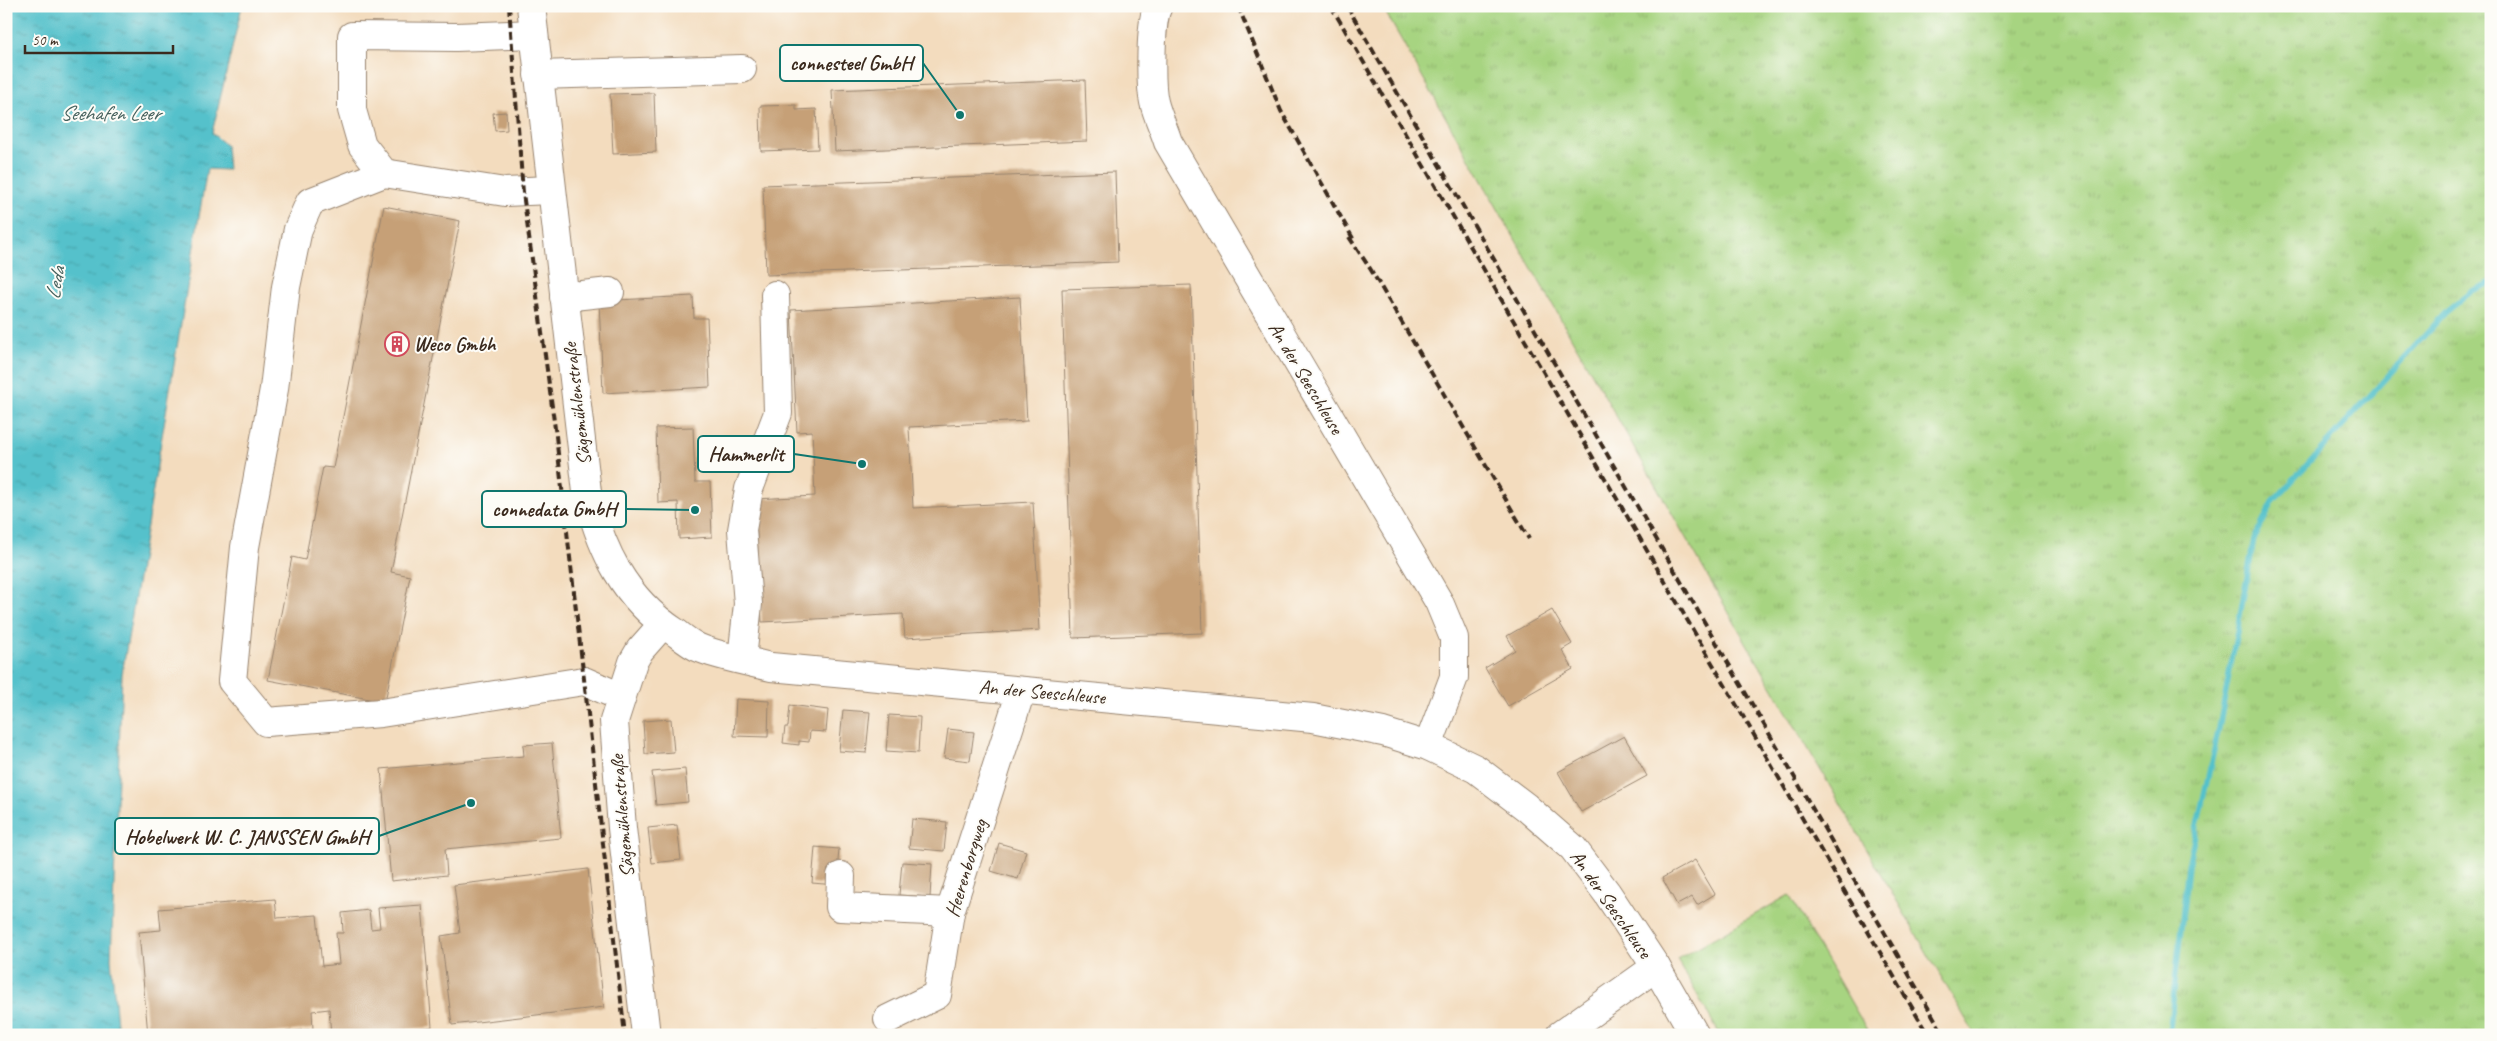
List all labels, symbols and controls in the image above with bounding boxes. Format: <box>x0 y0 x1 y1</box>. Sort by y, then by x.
scale bar <box>25 22 172 54</box>
text: 50 m <box>32 31 59 50</box>
callout: connesteel GmbH <box>780 45 923 81</box>
text: connesteel GmbH <box>790 50 916 76</box>
water label: Seehafen Leer <box>60 100 164 126</box>
water label: Leda <box>39 262 71 301</box>
street label: An der Seeschleuse <box>1263 317 1350 440</box>
building icon: Weco Gmbh <box>384 331 410 357</box>
place label: Weco Gmbh <box>414 332 497 357</box>
street label: Sägemühlenstraße <box>557 340 597 467</box>
callout: Hammerlit <box>698 436 794 472</box>
text: Hammerlit <box>708 441 787 467</box>
callout: connedata GmbH <box>482 491 626 527</box>
text: connedata GmbH <box>492 496 620 522</box>
street label: An der Seeschleuse <box>978 674 1107 710</box>
street label: Sägemühlenstraße <box>604 752 640 878</box>
street label: Heerenborgweg <box>939 815 993 920</box>
callout: Hobelwerk W. C. JANSSEN GmbH <box>115 818 379 854</box>
text: Hobelwerk W. C. JANSSEN GmbH <box>125 824 373 850</box>
street label: An der Seeschleuse <box>1565 845 1658 964</box>

